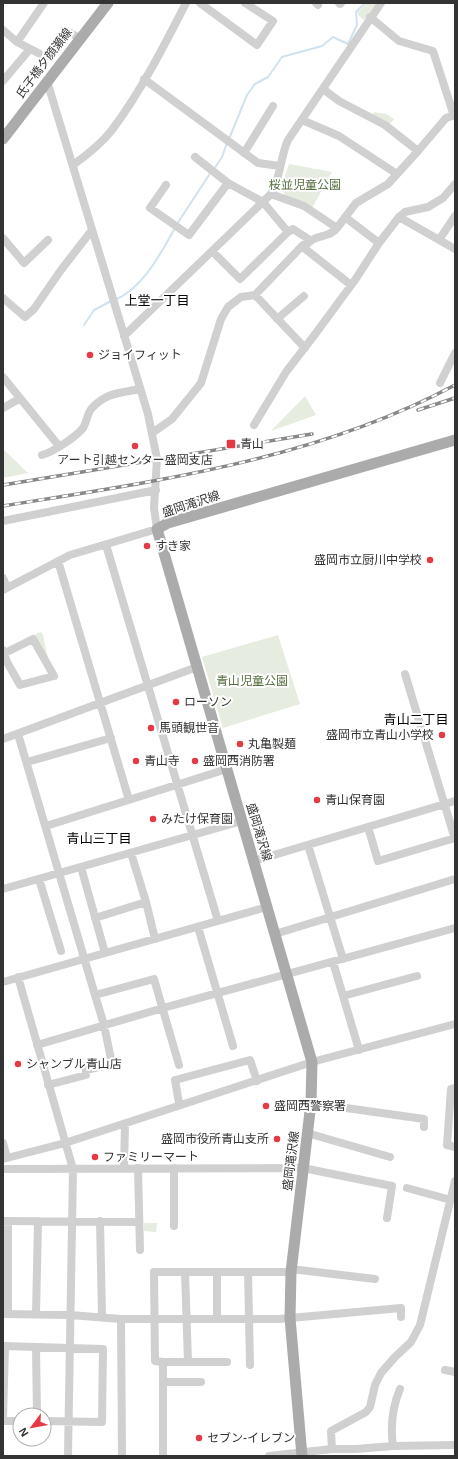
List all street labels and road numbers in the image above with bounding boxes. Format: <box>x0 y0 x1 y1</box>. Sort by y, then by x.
street label: 氏子橋夕顔瀬線 <box>13 25 75 101</box>
street label: 盛岡滝沢線 <box>160 488 222 520</box>
street label: 盛岡滝沢線 <box>244 801 274 863</box>
street label: 盛岡滝沢線 <box>280 1130 302 1192</box>

